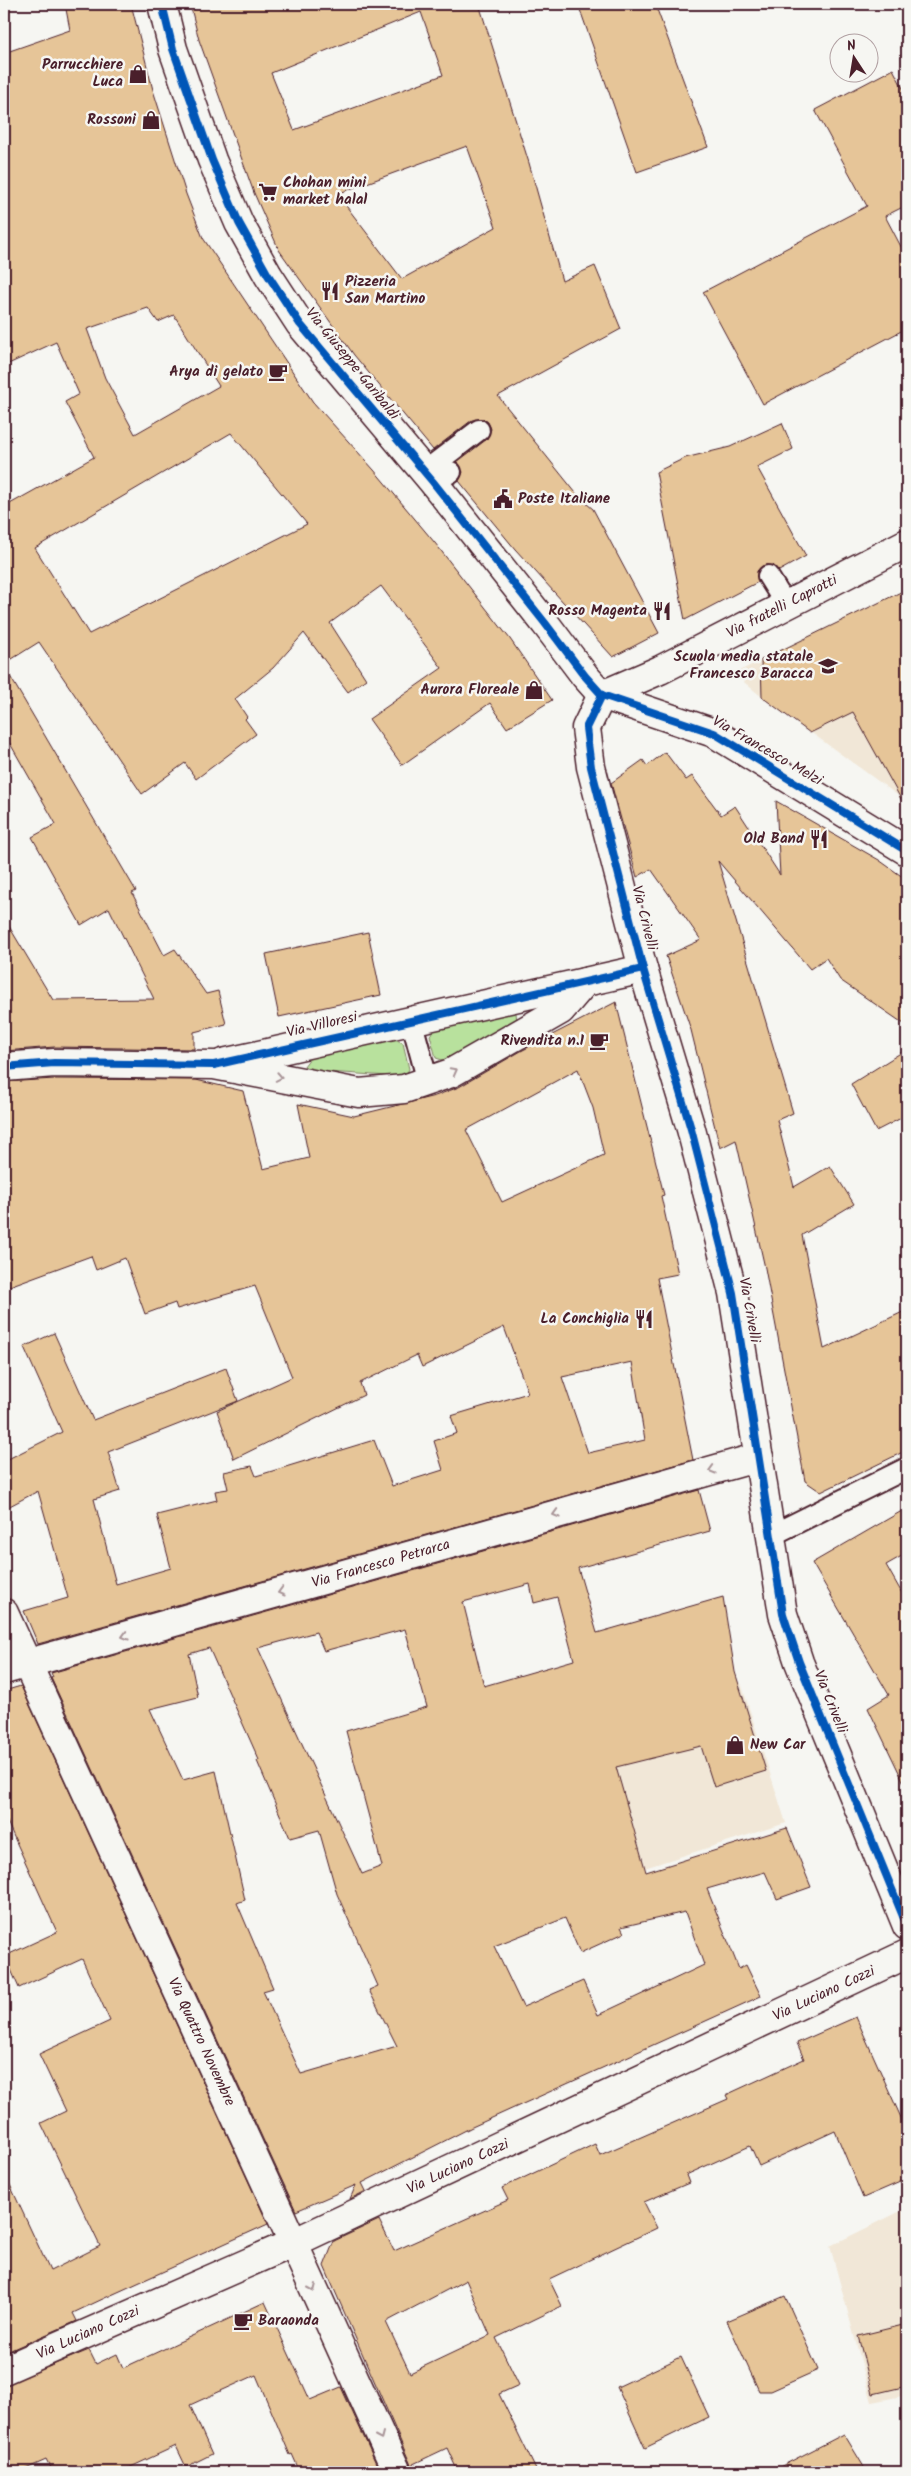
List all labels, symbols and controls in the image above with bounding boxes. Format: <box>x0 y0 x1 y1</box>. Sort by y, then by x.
north arrow <box>828 32 878 82</box>
text: N <box>845 35 858 58</box>
place label: Parrucchiere Luca <box>42 53 124 94</box>
shop icon: Parrucchiere Luca <box>127 63 149 85</box>
place label: Rossoni <box>87 108 137 132</box>
shop icon: Rossoni <box>140 109 162 131</box>
place label: Chohan mini market halal <box>283 171 367 212</box>
supermarket icon: Chohan mini market halal <box>257 181 279 203</box>
place label: Pizzeria San Martino <box>345 270 425 311</box>
restaurant icon: Pizzeria San Martino <box>319 280 341 302</box>
street label: Via Giuseppe Garibaldi <box>299 302 406 427</box>
place label: Arya di gelato <box>169 360 263 384</box>
cafe icon: Arya di gelato <box>267 361 289 383</box>
place label: Poste Italiane <box>518 487 611 511</box>
public building icon: Poste Italiane <box>492 488 514 510</box>
street label: Via fratelli Caprotti <box>722 568 843 645</box>
place label: Rosso Magenta <box>548 599 647 623</box>
restaurant icon: Rosso Magenta <box>651 600 673 622</box>
place label: Scuola media statale Francesco Baracca <box>674 645 814 686</box>
school or university icon: Scuola media statale Francesco Baracca <box>817 655 839 677</box>
place label: Aurora Floreale <box>420 678 520 702</box>
shop icon: Aurora Floreale <box>523 679 545 701</box>
street label: Via Francesco Melzi <box>707 710 828 793</box>
place label: Old Band <box>743 827 805 851</box>
restaurant icon: Old Band <box>808 828 830 850</box>
street label: Via Crivelli <box>624 883 664 954</box>
street label: Via Villoresi <box>284 1005 361 1045</box>
place label: Rivendita n.1 <box>501 1029 584 1053</box>
cafe icon: Rivendita n.1 <box>588 1030 610 1052</box>
one-way arrow <box>449 1067 458 1077</box>
one-way arrow <box>275 1072 284 1082</box>
street label: Via Crivelli <box>731 1275 767 1346</box>
place label: La Conchiglia <box>541 1307 629 1331</box>
restaurant icon: La Conchiglia <box>633 1308 655 1330</box>
one-way arrow <box>707 1464 716 1475</box>
one-way arrow <box>552 1509 560 1519</box>
street label: Via Francesco Petrarca <box>309 1533 453 1595</box>
one-way arrow <box>278 1586 286 1596</box>
one-way arrow <box>120 1630 129 1641</box>
street label: Via Crivelli <box>806 1667 854 1738</box>
place label: New Car <box>750 1733 806 1757</box>
shop icon: New Car <box>724 1734 746 1756</box>
street label: Via Luciano Cozzi <box>769 1959 880 2028</box>
street label: Via Quattro Novembre <box>161 1974 241 2110</box>
street label: Via Luciano Cozzi <box>403 2132 514 2201</box>
one-way arrow <box>307 2283 318 2292</box>
street label: Via Luciano Cozzi <box>33 2299 145 2366</box>
place label: Baraonda <box>258 2309 319 2333</box>
cafe icon: Baraonda <box>232 2310 254 2332</box>
one-way arrow <box>374 2431 385 2440</box>

